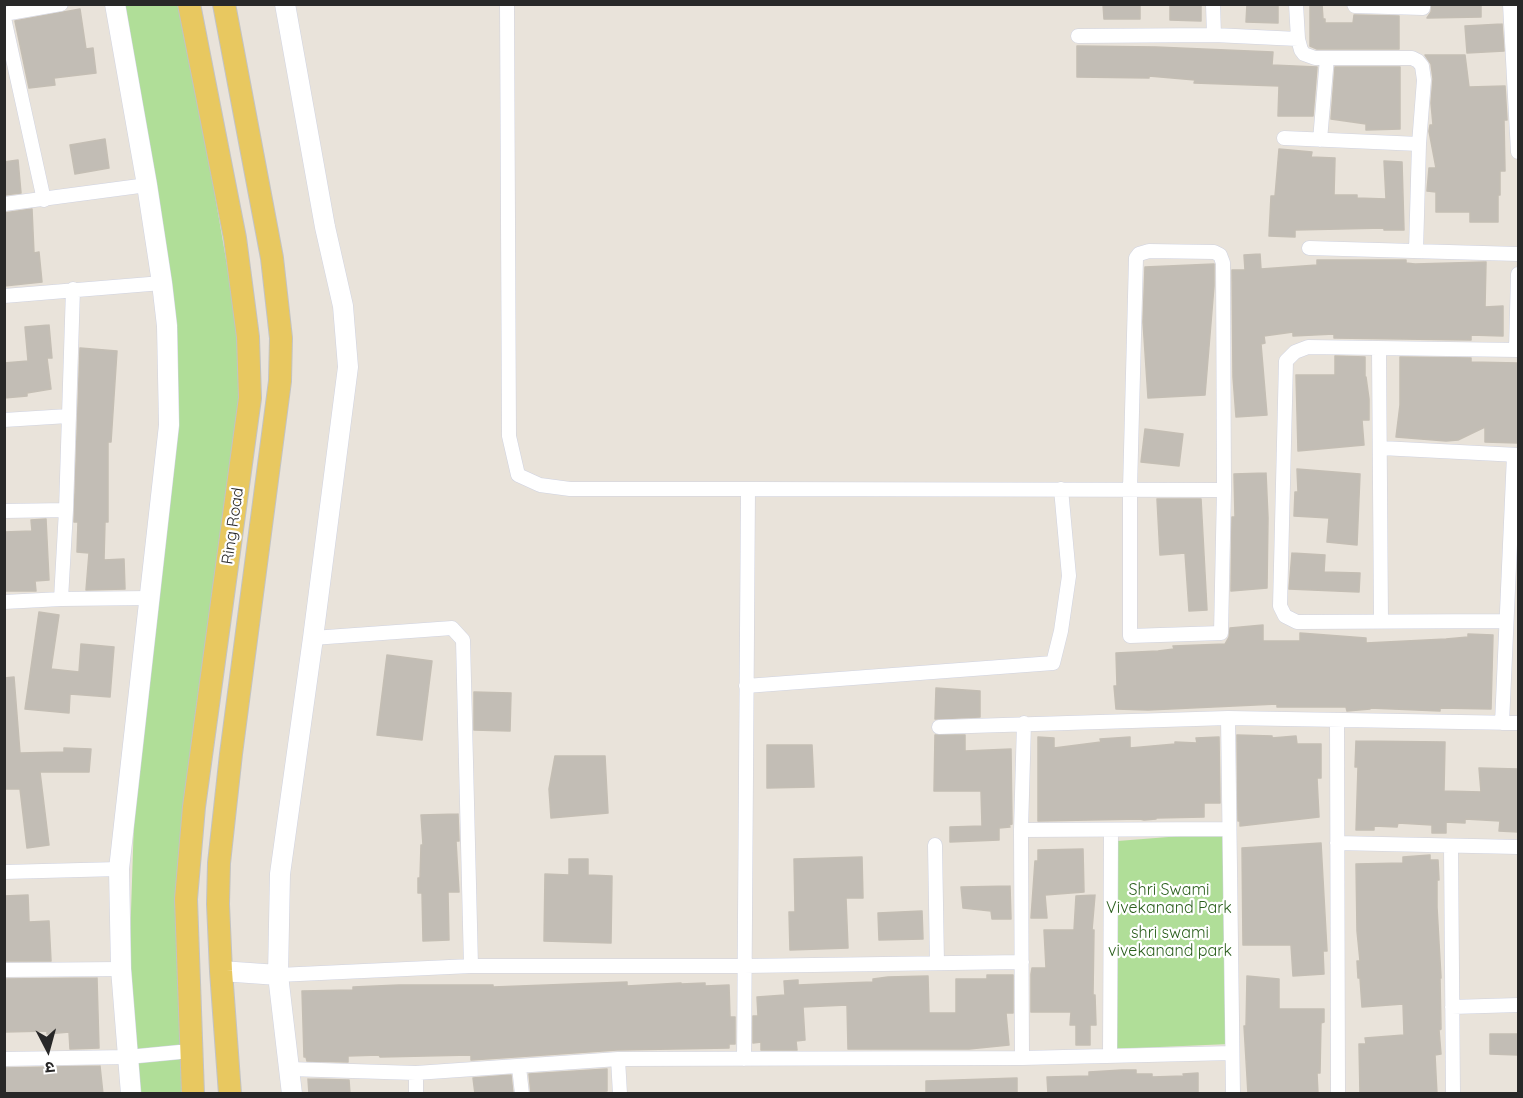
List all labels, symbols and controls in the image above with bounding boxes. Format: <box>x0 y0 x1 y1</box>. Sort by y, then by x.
street label: Ring Road <box>218 486 248 566</box>
park label: Shri Swami Vivekanand Park <box>1106 880 1232 918</box>
park label: shri swami vivekanand park <box>1108 923 1232 961</box>
north arrow <box>18 1020 78 1080</box>
text: उ <box>44 1057 56 1078</box>

